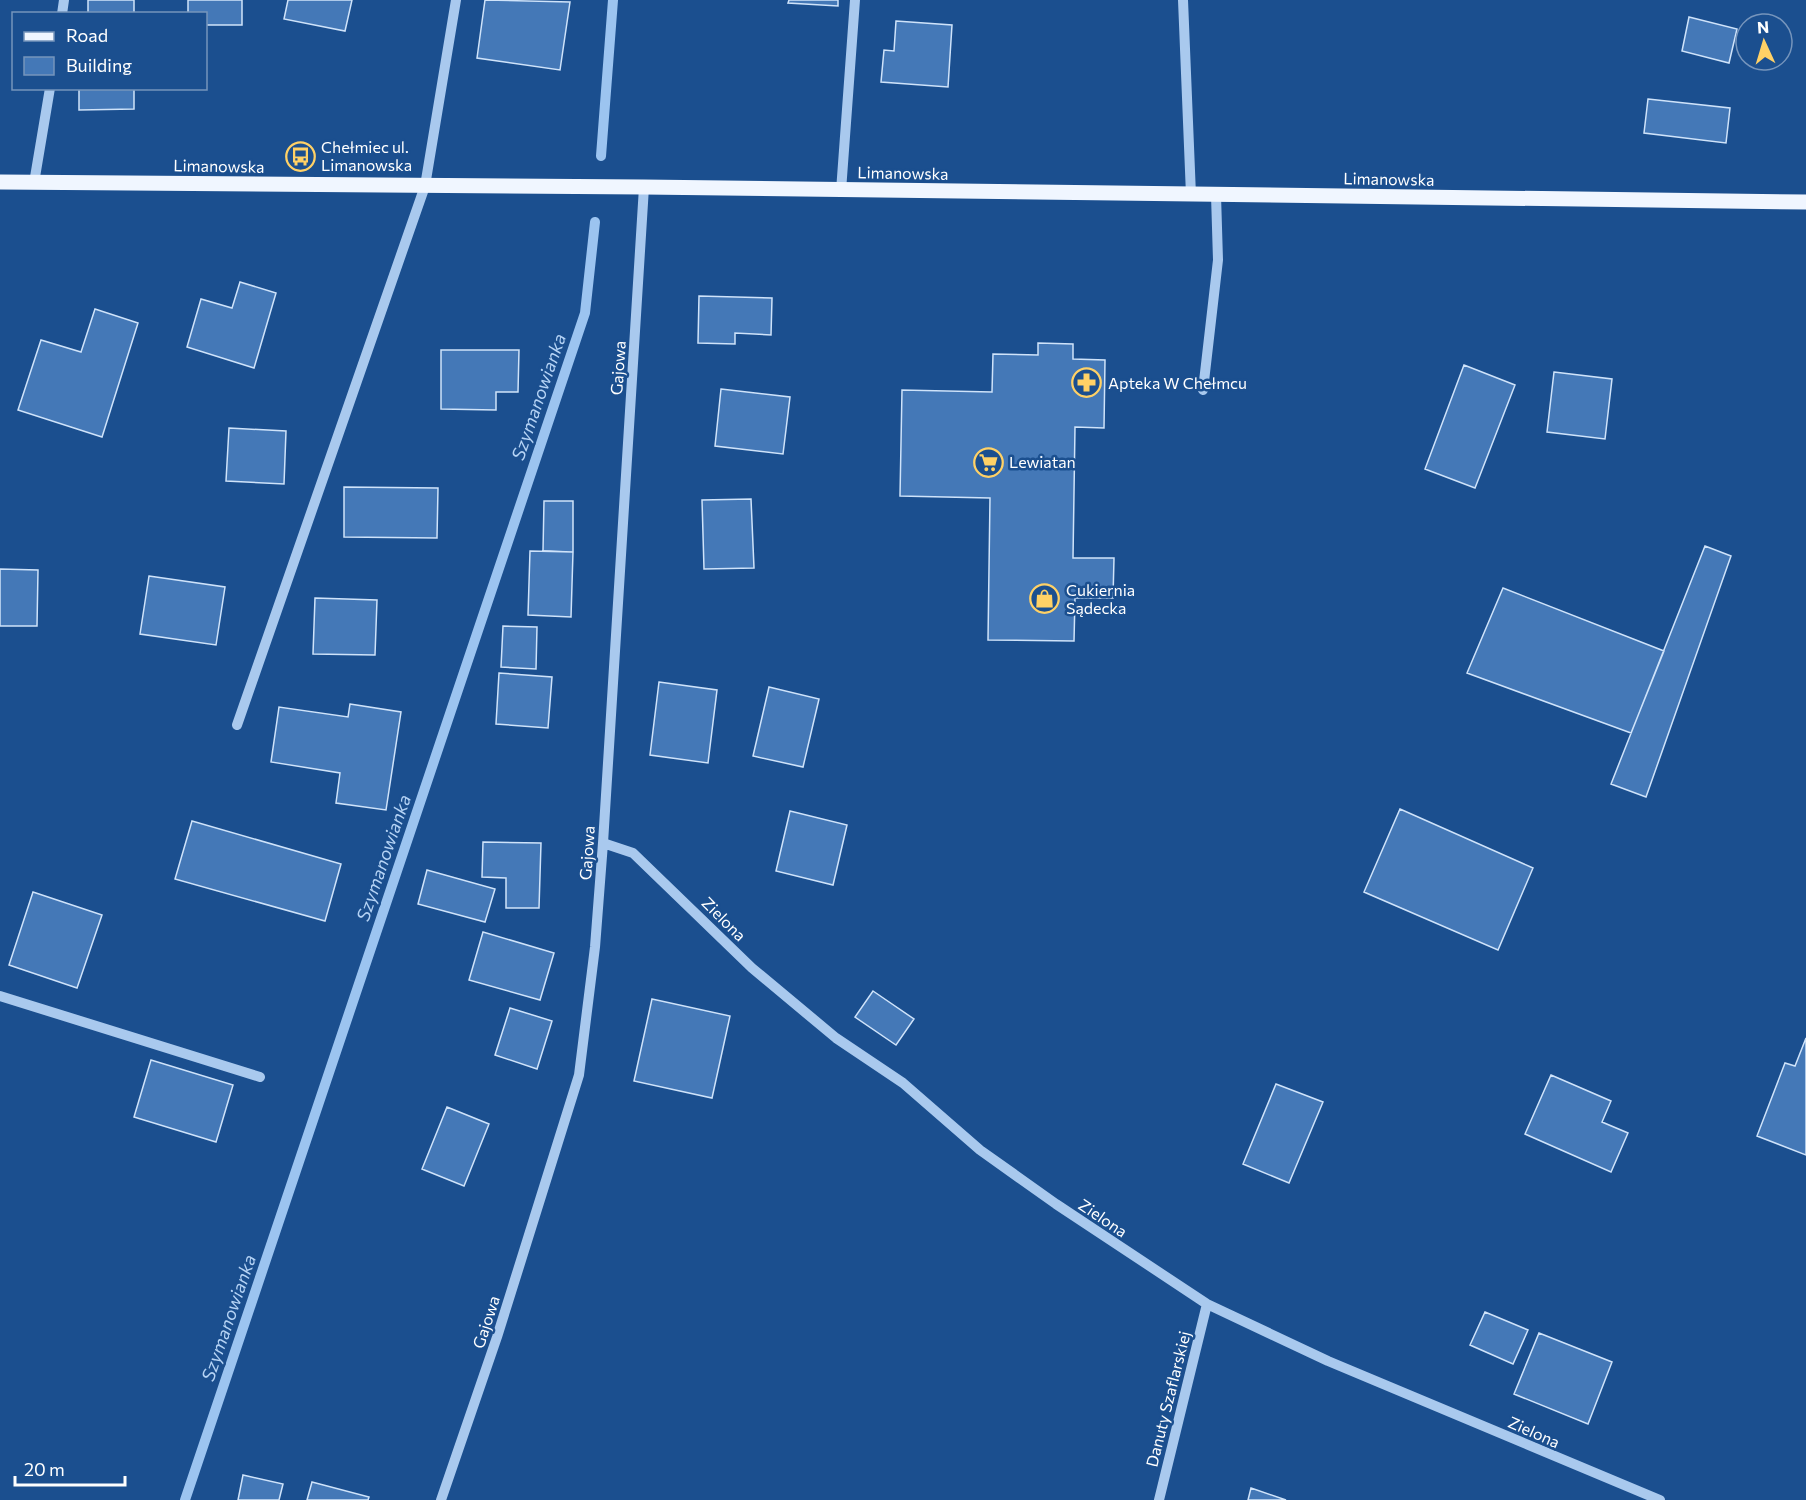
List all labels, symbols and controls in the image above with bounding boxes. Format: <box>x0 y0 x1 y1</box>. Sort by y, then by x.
legend <box>12 12 207 90</box>
north arrow <box>1734 12 1794 72</box>
text: N <box>1756 17 1770 36</box>
text: Road <box>66 24 108 46</box>
text: Building <box>66 54 132 76</box>
place label: Chełmiec ul. Limanowska <box>321 137 412 174</box>
bus stop icon: Chełmiec ul. Limanowska <box>284 140 316 172</box>
street label: Limanowska <box>173 155 265 176</box>
street label: Limanowska <box>857 162 949 183</box>
street label: Limanowska <box>1343 168 1435 189</box>
water label: Szymanowianka <box>506 331 570 463</box>
street label: Gajowa <box>606 340 629 396</box>
pharmacy icon: Apteka W Chełmcu <box>1071 367 1103 399</box>
place label: Apteka W Chełmcu <box>1108 373 1247 392</box>
supermarket icon: Lewiatan <box>972 446 1004 478</box>
place label: Lewiatan <box>1009 452 1076 471</box>
place label: Cukiernia Sądecka <box>1066 580 1135 617</box>
shop icon: Cukiernia Sądecka <box>1029 583 1061 615</box>
water label: Szymanowianka <box>351 792 415 924</box>
street label: Gajowa <box>575 825 598 881</box>
street label: Zielona <box>698 893 750 945</box>
street label: Zielona <box>1075 1194 1131 1241</box>
water label: Szymanowianka <box>196 1252 260 1384</box>
street label: Gajowa <box>468 1293 503 1351</box>
street label: Danuty Szaflarskiej <box>1141 1329 1194 1469</box>
street label: Zielona <box>1505 1412 1563 1451</box>
scale bar <box>15 1449 124 1487</box>
text: 20 m <box>24 1458 65 1480</box>

